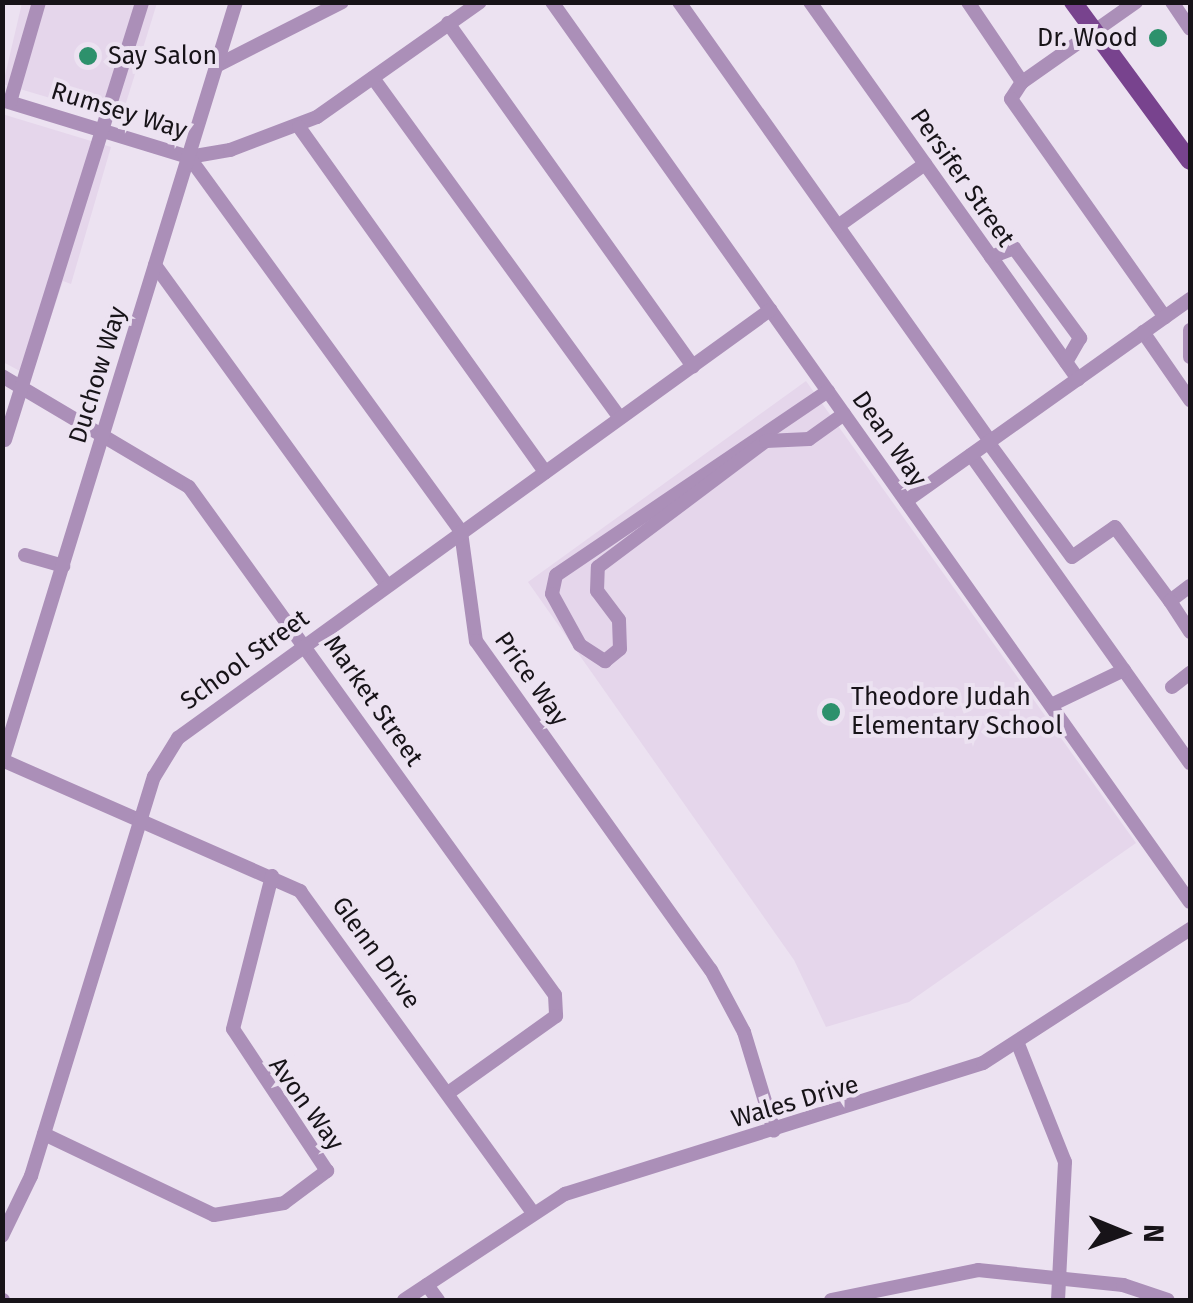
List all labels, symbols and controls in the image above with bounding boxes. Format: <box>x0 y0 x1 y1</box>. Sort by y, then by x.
place label: Dr. Wood <box>1037 23 1138 53</box>
marker: Dr. Wood <box>1147 27 1169 49</box>
place label: Say Salon <box>108 41 217 71</box>
marker: Say Salon <box>77 45 99 67</box>
street label: Rumsey Way <box>47 76 191 146</box>
street label: Persifer Street <box>903 103 1021 253</box>
street label: Duchow Way <box>63 303 133 447</box>
street label: Dean Way <box>845 385 933 493</box>
street label: School Street <box>175 603 315 717</box>
street label: Price Way <box>488 626 574 732</box>
street label: Market Street <box>317 630 429 772</box>
place label: Theodore Judah Elementary School <box>851 683 1062 742</box>
marker: Theodore Judah Elementary School <box>820 701 842 723</box>
street label: Glenn Drive <box>325 891 427 1015</box>
street label: Avon Way <box>262 1052 350 1156</box>
street label: Wales Drive <box>728 1070 862 1134</box>
north arrow <box>1073 1183 1173 1283</box>
text: N <box>1137 1224 1170 1243</box>

